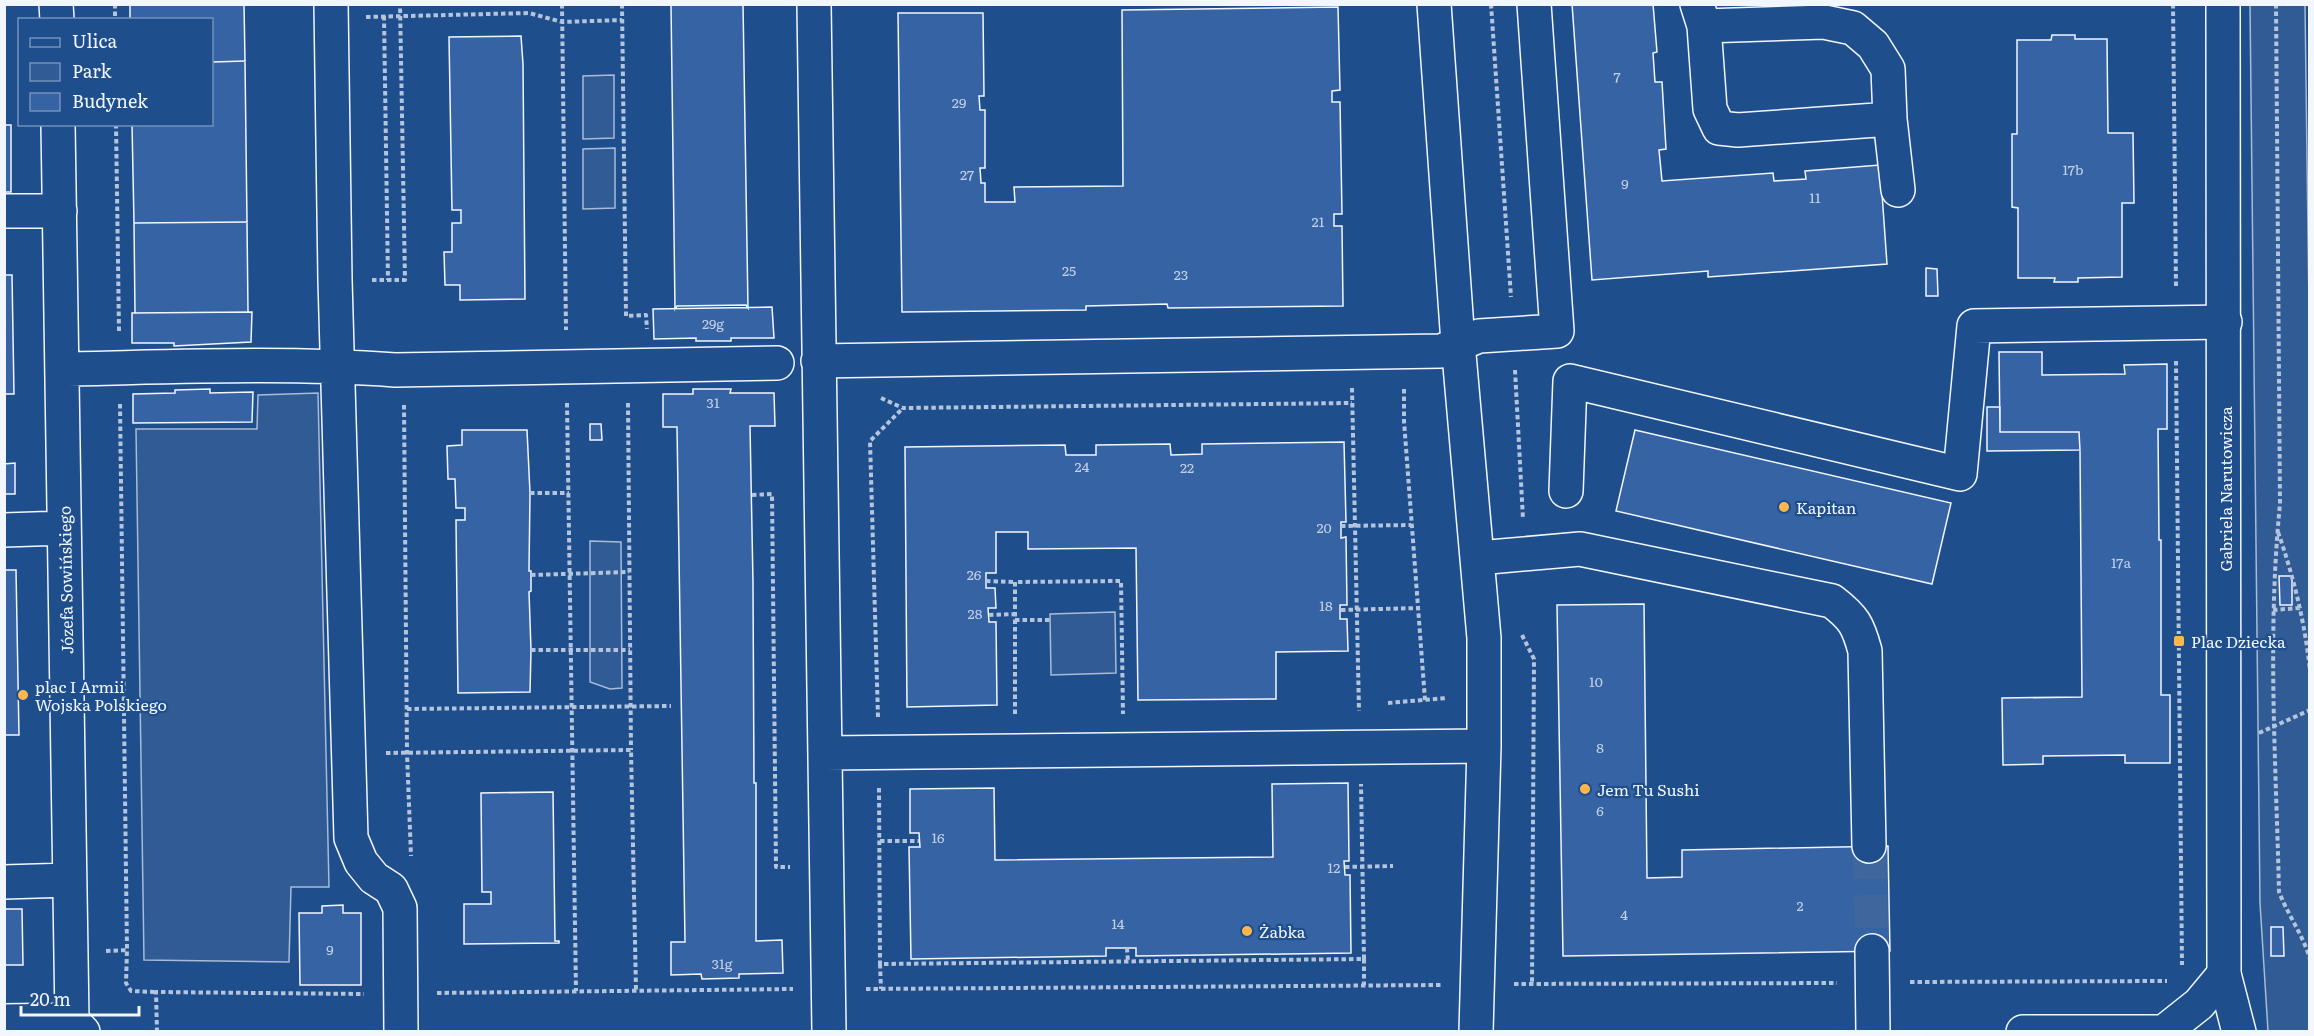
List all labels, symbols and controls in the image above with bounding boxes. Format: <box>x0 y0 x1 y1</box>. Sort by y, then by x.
legend <box>18 18 213 126</box>
text: Ulica <box>72 27 118 54</box>
text: Park <box>72 57 113 84</box>
house number: 7 <box>1613 66 1621 86</box>
text: Budynek <box>72 87 149 114</box>
house number: 29 <box>952 92 966 112</box>
house number: 17b <box>2063 159 2083 179</box>
house number: 27 <box>960 164 974 184</box>
house number: 9 <box>1621 173 1629 193</box>
house number: 11 <box>1809 187 1821 207</box>
house number: 21 <box>1312 211 1325 231</box>
house number: 25 <box>1062 260 1076 280</box>
house number: 23 <box>1174 264 1188 284</box>
house number: 29g <box>702 313 724 333</box>
house number: 31 <box>706 392 720 412</box>
street label: Gabriela Narutowicza <box>2213 406 2237 572</box>
house number: 24 <box>1075 456 1090 476</box>
house number: 22 <box>1180 457 1194 477</box>
place label: Kapitan <box>1796 495 1857 519</box>
marker: Kapitan <box>1777 500 1791 514</box>
street label: Józefa Sowińskiego <box>52 506 78 654</box>
house number: 20 <box>1316 517 1332 537</box>
house number: 17a <box>2111 552 2131 572</box>
house number: 26 <box>967 564 982 584</box>
house number: 18 <box>1319 595 1333 615</box>
house number: 28 <box>968 603 983 623</box>
place label: Plac Dziecka <box>2191 629 2286 653</box>
marker: Plac Dziecka <box>2172 634 2186 648</box>
house number: 10 <box>1589 671 1603 691</box>
place label: plac I Armii Wojska Polskiego <box>35 674 167 716</box>
marker: plac I Armii Wojska Polskiego <box>16 688 30 702</box>
house number: 8 <box>1596 737 1604 757</box>
place label: Jem Tu Sushi <box>1597 777 1700 801</box>
marker: Jem Tu Sushi <box>1578 782 1592 796</box>
house number: 6 <box>1596 800 1604 820</box>
house number: 16 <box>931 827 945 847</box>
house number: 12 <box>1328 857 1340 877</box>
house number: 2 <box>1796 895 1804 915</box>
house number: 4 <box>1620 904 1628 924</box>
house number: 14 <box>1112 913 1125 933</box>
place label: Żabka <box>1259 919 1306 943</box>
marker: Żabka <box>1240 924 1254 938</box>
house number: 9 <box>326 939 334 959</box>
house number: 31g <box>711 953 733 973</box>
scale bar <box>21 979 140 1017</box>
text: 20 m <box>30 985 71 1012</box>

